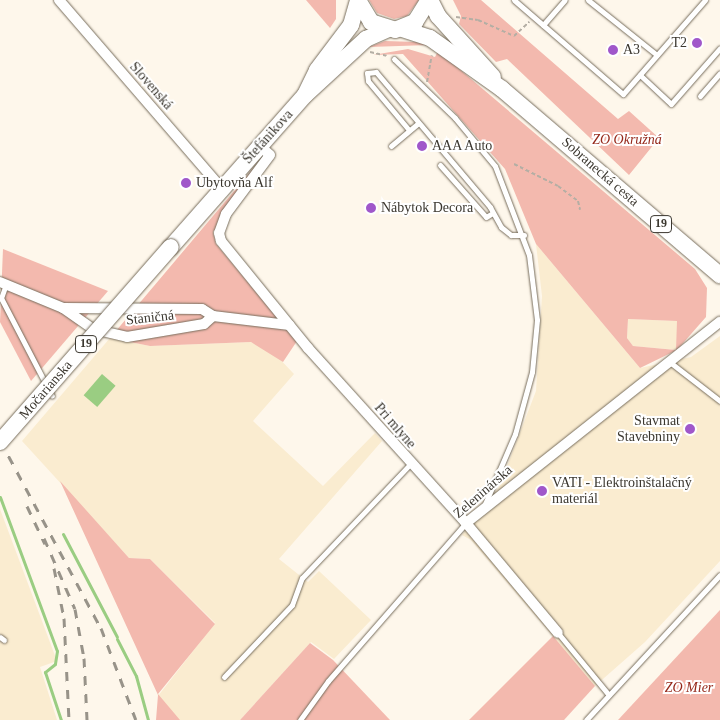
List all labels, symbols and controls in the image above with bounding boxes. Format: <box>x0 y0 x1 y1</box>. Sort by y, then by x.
place label: T2 <box>671 35 687 51</box>
marker: T2 <box>691 37 703 49</box>
place label: A3 <box>623 42 640 58</box>
marker: A3 <box>607 44 619 56</box>
street label: Slovenská <box>126 59 176 113</box>
street label: Štefánikova <box>239 107 297 167</box>
park label: ZO Okružná <box>592 132 662 148</box>
street label: Sobranecká cesta <box>558 134 642 210</box>
place label: AAA Auto <box>432 138 494 154</box>
marker: AAA Auto <box>416 140 428 152</box>
place label: Ubytovňa Alf <box>196 175 273 191</box>
marker: Ubytovňa Alf <box>180 177 192 189</box>
place label: Nábytok Decora <box>381 200 473 216</box>
marker: Nábytok Decora <box>365 202 377 214</box>
road number: 19 <box>650 214 672 233</box>
street label: Staničná <box>125 307 175 329</box>
road number: 19 <box>75 334 97 354</box>
street label: Močarianska <box>16 357 76 423</box>
street label: Pri mlyne <box>371 400 419 452</box>
place label: Stavmat Stavebniny <box>617 413 680 446</box>
marker: Stavmat Stavebniny <box>684 423 696 435</box>
street label: Zeleninárska <box>450 462 516 522</box>
place label: VATI - Elektroinštalačný materiál <box>552 475 692 508</box>
marker: VATI - Elektroinštalačný materiál <box>536 485 548 497</box>
park label: ZO Mier <box>665 680 713 696</box>

